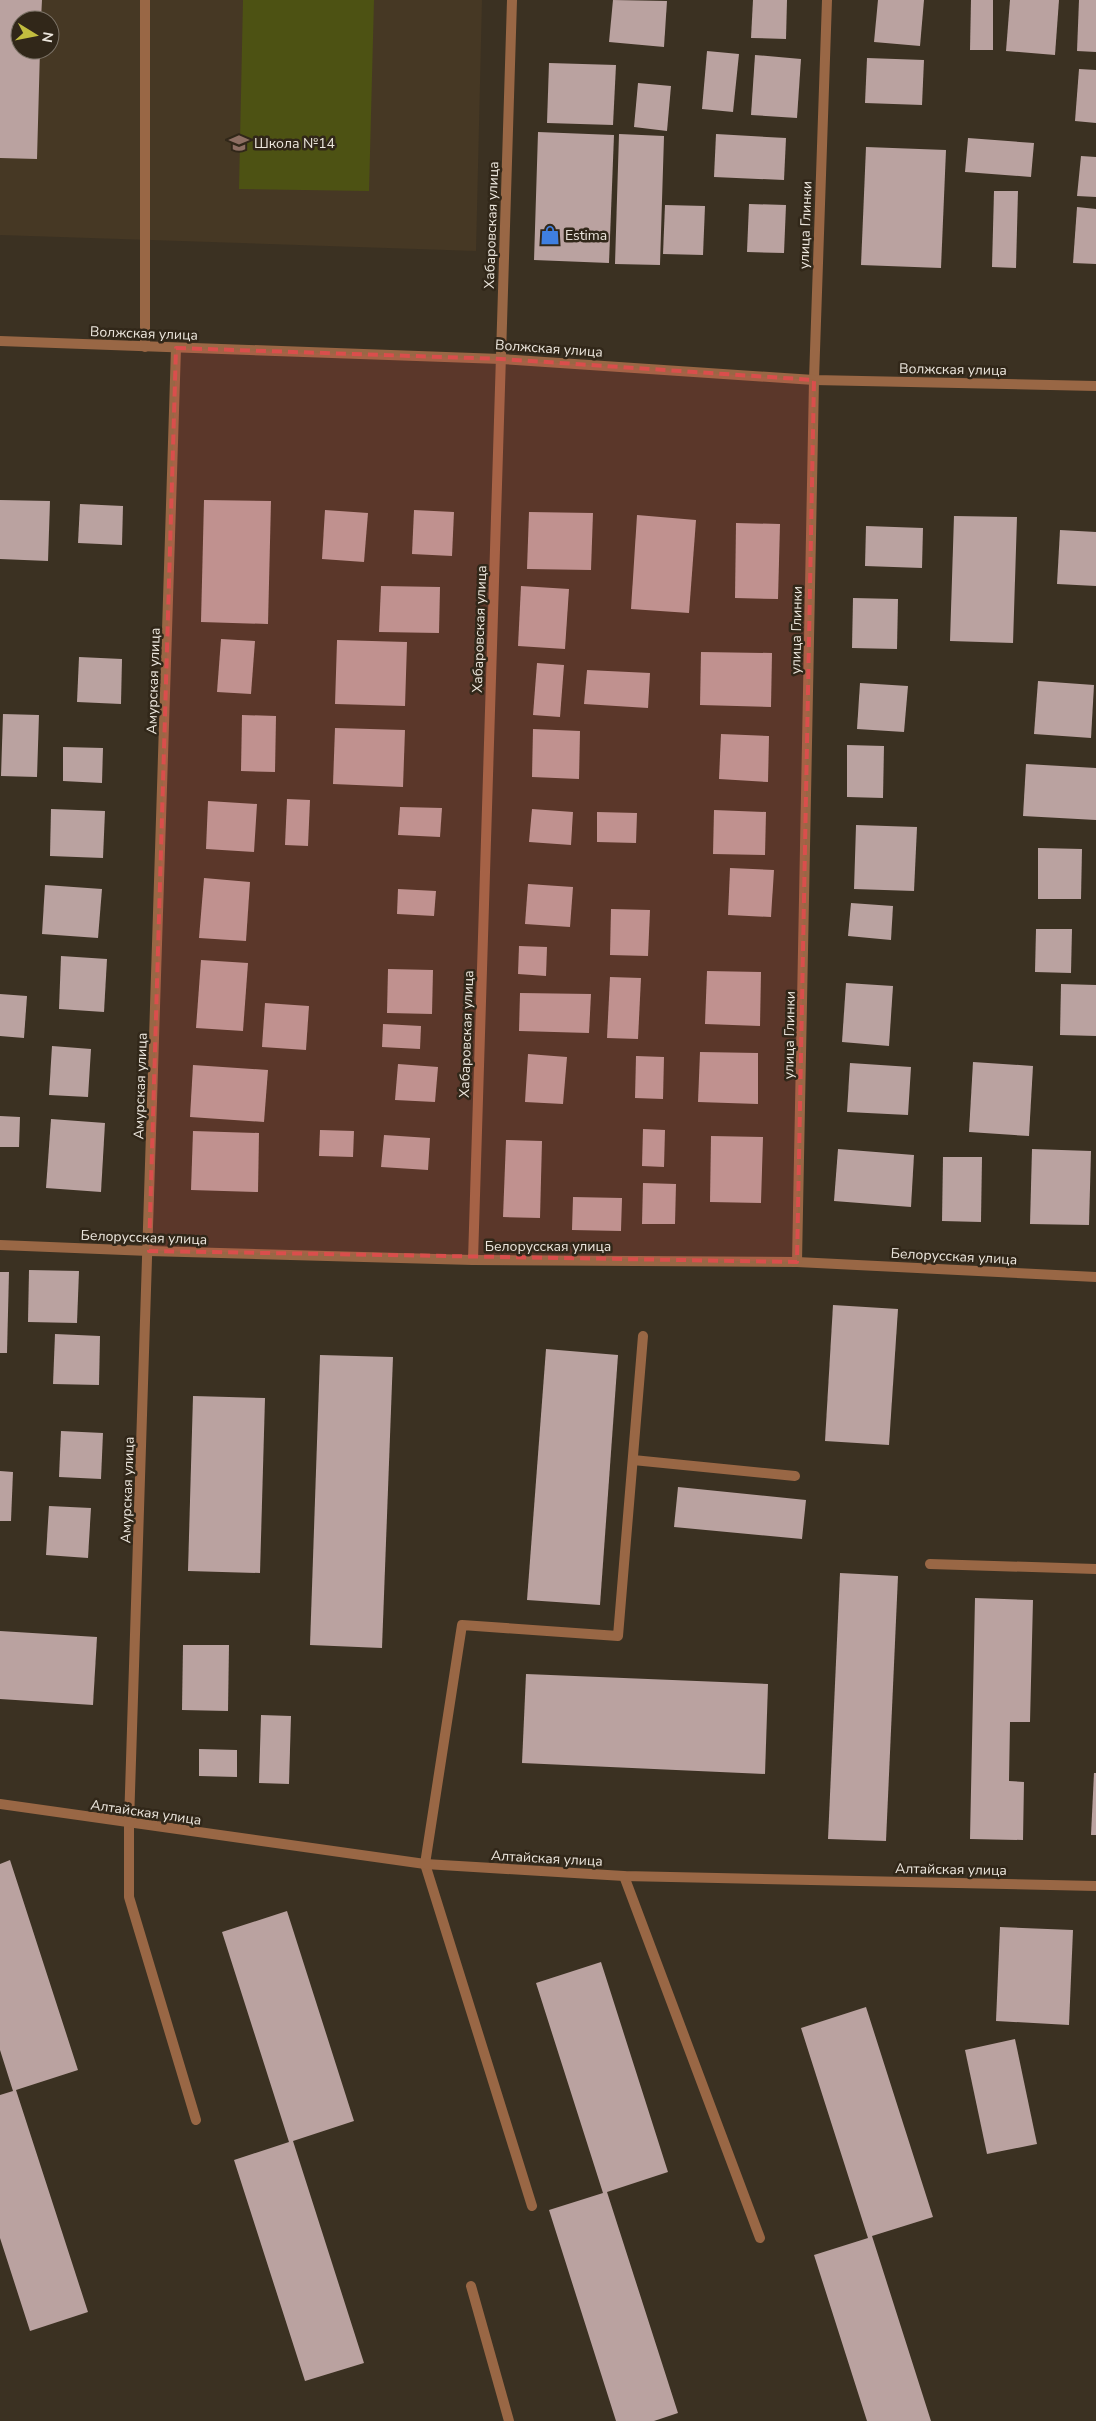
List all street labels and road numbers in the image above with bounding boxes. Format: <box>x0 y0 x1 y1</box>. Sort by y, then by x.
street label: Хабаровская улица <box>480 161 503 289</box>
street label: улица Глинки <box>794 181 817 269</box>
street label: Волжская улица <box>90 322 198 345</box>
street label: Волжская улица <box>494 335 603 362</box>
street label: Волжская улица <box>899 359 1007 380</box>
street label: Хабаровская улица <box>468 565 491 693</box>
street label: улица Глинки <box>786 586 807 674</box>
street label: Амурская улица <box>142 627 165 735</box>
street label: Хабаровская улица <box>455 970 478 1098</box>
street label: улица Глинки <box>779 991 800 1079</box>
street label: Амурская улица <box>129 1032 152 1140</box>
street label: Белорусская улица <box>80 1226 208 1249</box>
street label: Белорусская улица <box>485 1237 611 1256</box>
street label: Белорусская улица <box>890 1244 1018 1269</box>
street label: Амурская улица <box>116 1436 139 1544</box>
street label: Алтайская улица <box>89 1795 203 1830</box>
street label: Алтайская улица <box>491 1846 603 1871</box>
street label: Алтайская улица <box>895 1859 1007 1880</box>

